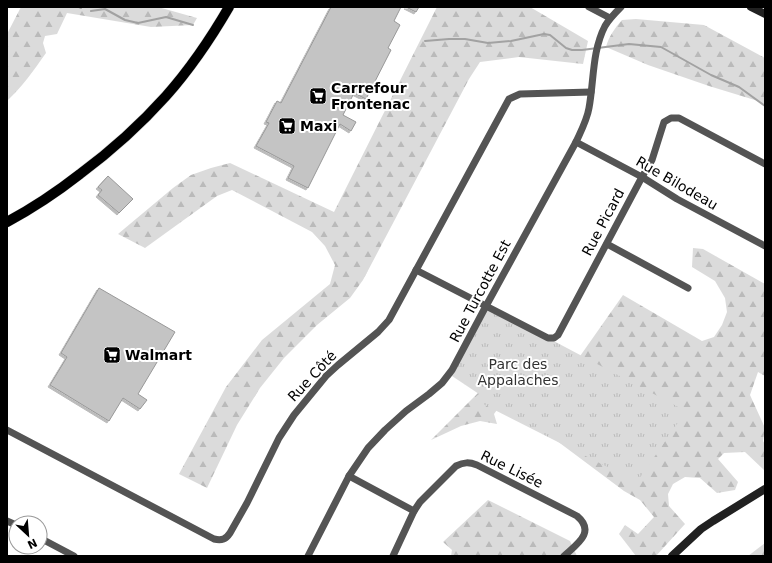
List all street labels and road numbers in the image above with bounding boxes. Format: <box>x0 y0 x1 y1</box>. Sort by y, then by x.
street label: Rue Bilodeau <box>633 153 721 213</box>
street label: Rue Picard <box>579 186 627 258</box>
street label: Rue Turcotte Est <box>446 237 514 345</box>
street label: Rue Côté <box>285 347 339 405</box>
street label: Rue Lisée <box>478 447 546 491</box>

